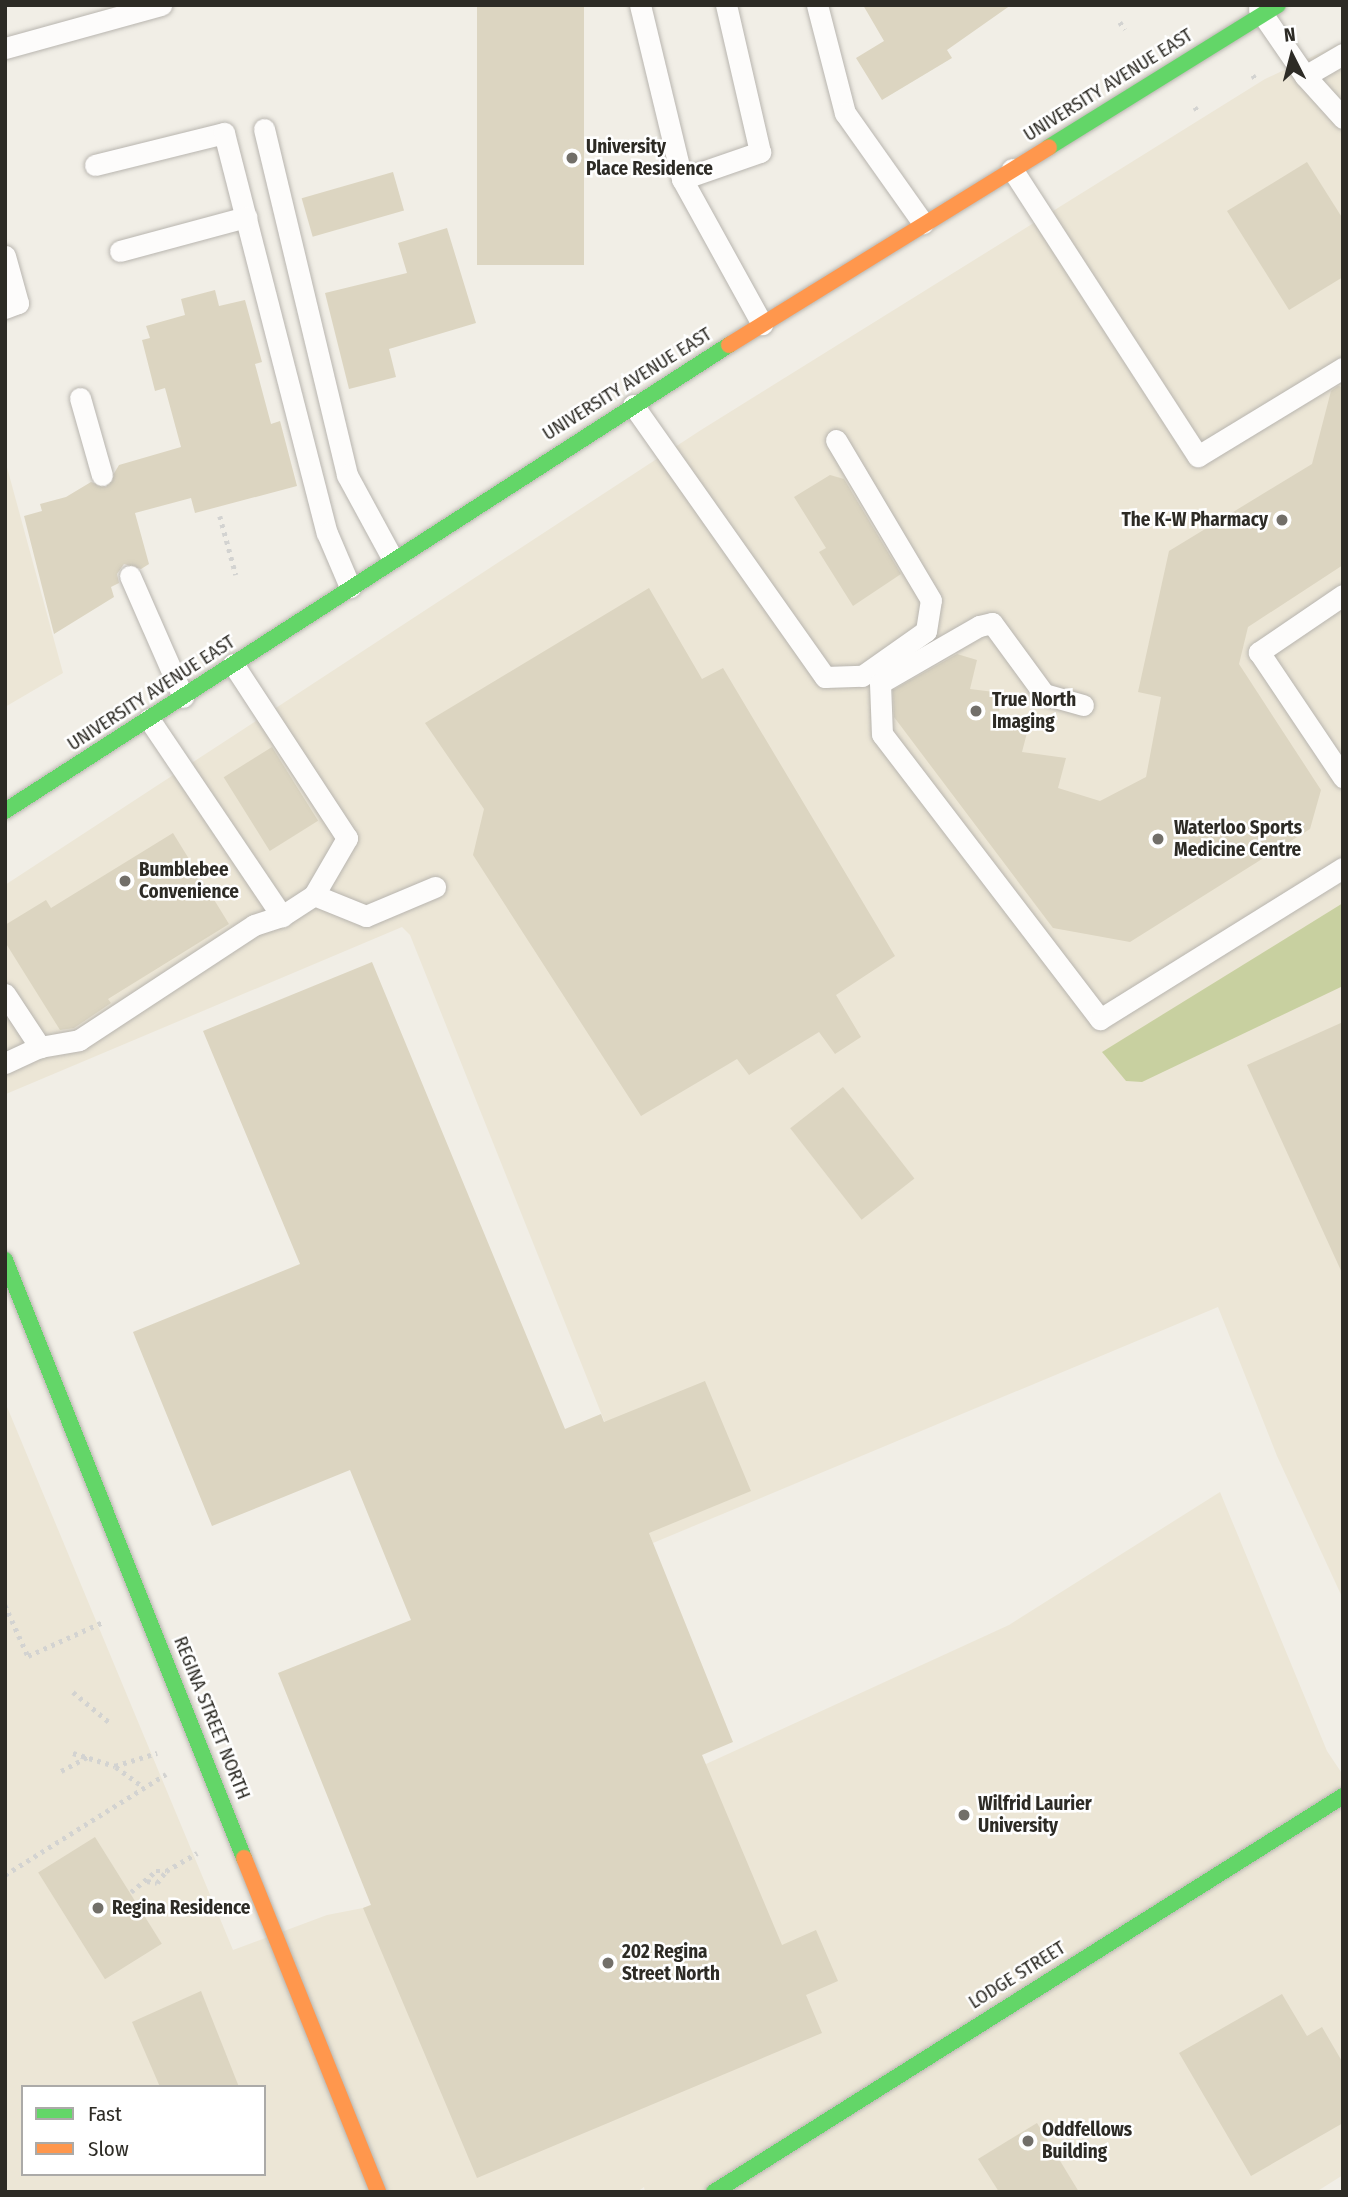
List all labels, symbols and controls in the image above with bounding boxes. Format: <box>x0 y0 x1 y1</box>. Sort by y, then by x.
north arrow <box>1257 21 1327 91</box>
text: N <box>1283 23 1297 47</box>
street label: UNIVERSITY AVENUE EAST <box>1019 24 1197 146</box>
place label: University Place Residence <box>586 136 713 180</box>
marker: University Place Residence <box>564 150 580 166</box>
street label: UNIVERSITY AVENUE EAST <box>538 323 716 445</box>
place label: The K-W Pharmacy <box>1122 509 1268 531</box>
marker: The K-W Pharmacy <box>1274 512 1290 528</box>
street label: UNIVERSITY AVENUE EAST <box>63 630 239 756</box>
place label: True North Imaging <box>992 689 1076 733</box>
marker: True North Imaging <box>966 701 986 721</box>
place label: Waterloo Sports Medicine Centre <box>1174 817 1302 861</box>
marker: Waterloo Sports Medicine Centre <box>1148 829 1168 849</box>
place label: Bumblebee Convenience <box>139 859 239 903</box>
marker: Bumblebee Convenience <box>117 873 133 889</box>
street label: REGINA STREET NORTH <box>169 1633 255 1803</box>
place label: Wilfrid Laurier University <box>978 1793 1092 1837</box>
marker: Wilfrid Laurier University <box>956 1807 972 1823</box>
place label: Regina Residence <box>112 1897 250 1919</box>
marker: Regina Residence <box>90 1900 106 1916</box>
street label: LODGE STREET <box>964 1936 1070 2014</box>
place label: 202 Regina Street North <box>622 1941 720 1985</box>
marker: 202 Regina Street North <box>600 1955 616 1971</box>
legend <box>21 2085 266 2176</box>
text: Fast <box>88 2101 122 2127</box>
place label: Oddfellows Building <box>1042 2119 1132 2163</box>
marker: Oddfellows Building <box>1020 2133 1036 2149</box>
text: Slow <box>88 2136 129 2162</box>

